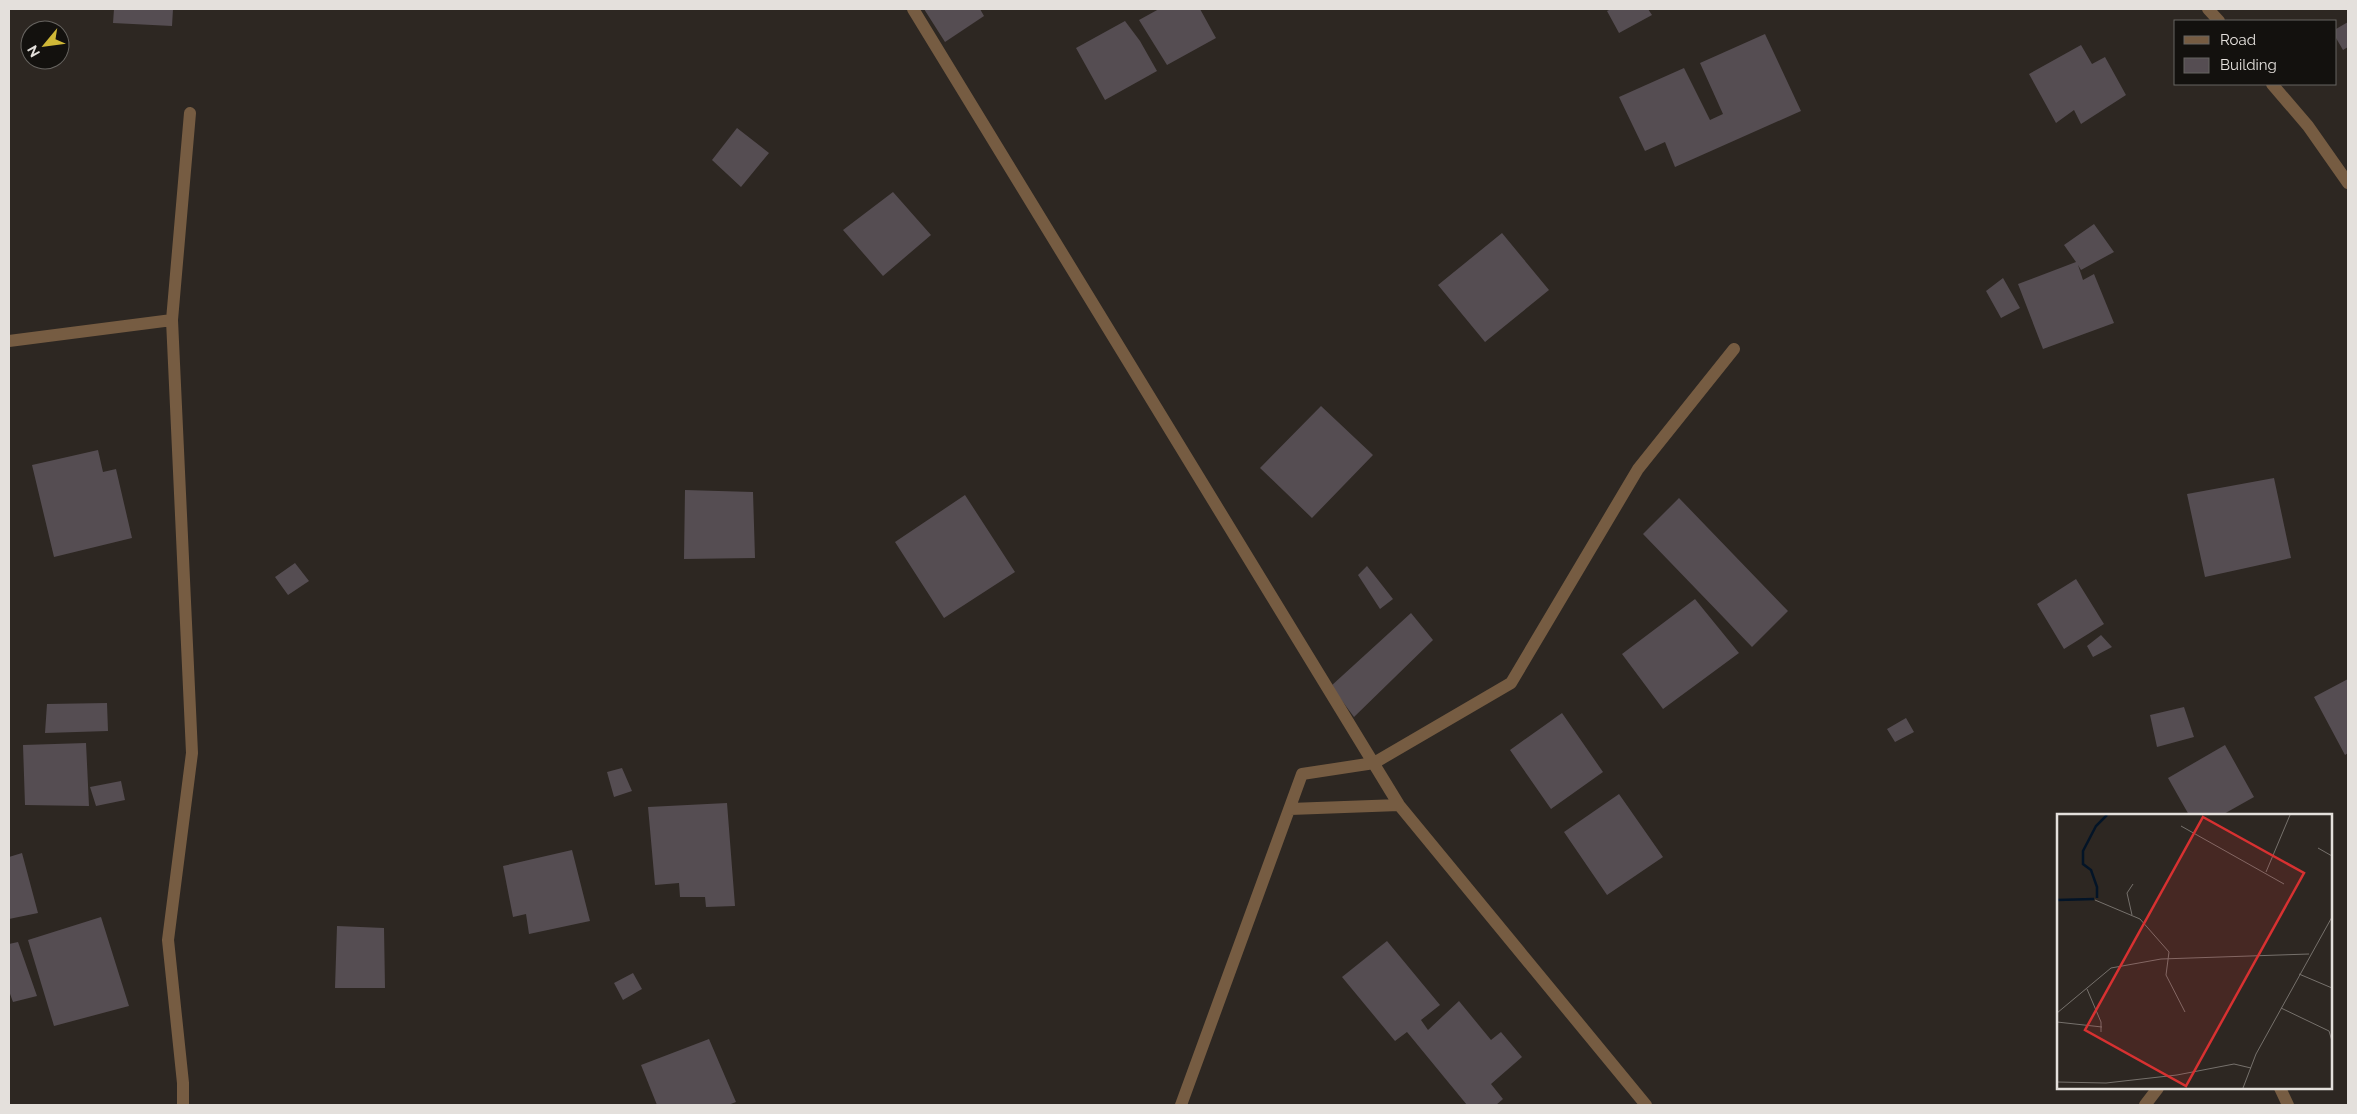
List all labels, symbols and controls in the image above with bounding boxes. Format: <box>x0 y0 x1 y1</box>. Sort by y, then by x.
north arrow <box>20 20 70 70</box>
legend <box>2174 20 2337 85</box>
text: Road <box>2220 31 2256 49</box>
text: N <box>24 43 43 60</box>
text: Building <box>2220 56 2277 74</box>
inset map <box>2057 814 2332 1089</box>

